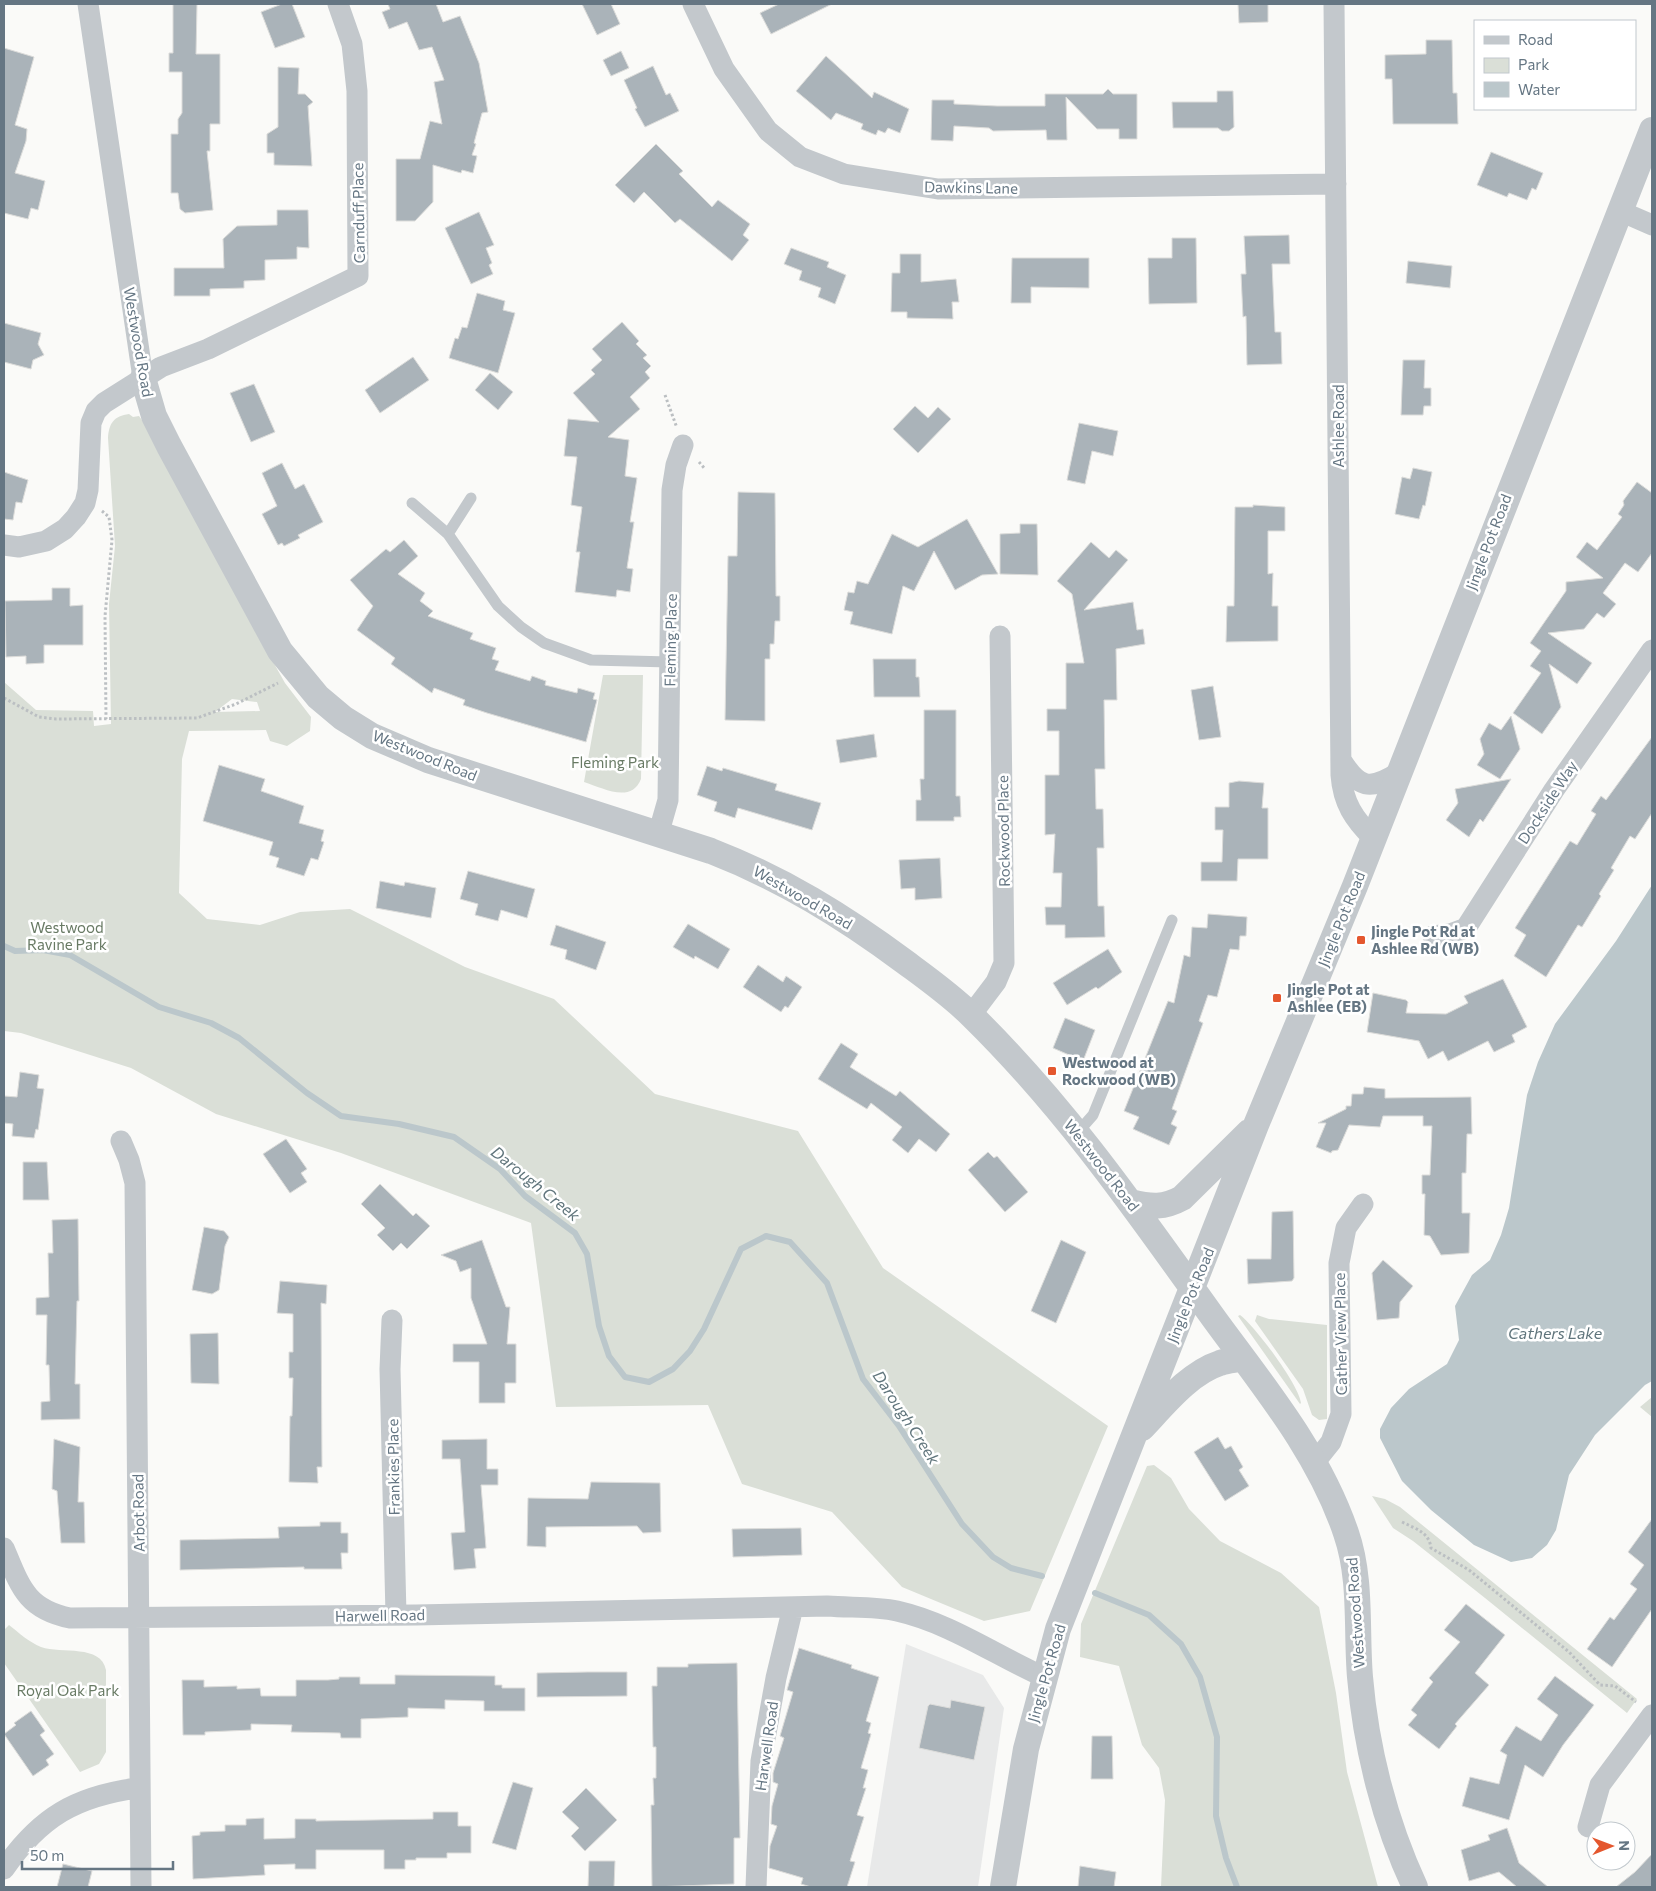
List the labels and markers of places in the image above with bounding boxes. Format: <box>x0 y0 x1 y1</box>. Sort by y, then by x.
place label: Jingle Pot Rd at Ashlee Rd (WB) <box>1371 922 1479 957</box>
marker: Jingle Pot Rd at Ashlee Rd (WB) <box>1355 934 1367 946</box>
place label: Jingle Pot at Ashlee (EB) <box>1287 980 1370 1015</box>
marker: Jingle Pot at Ashlee (EB) <box>1271 992 1283 1004</box>
place label: Westwood at Rockwood (WB) <box>1062 1053 1176 1088</box>
marker: Westwood at Rockwood (WB) <box>1046 1065 1058 1077</box>

